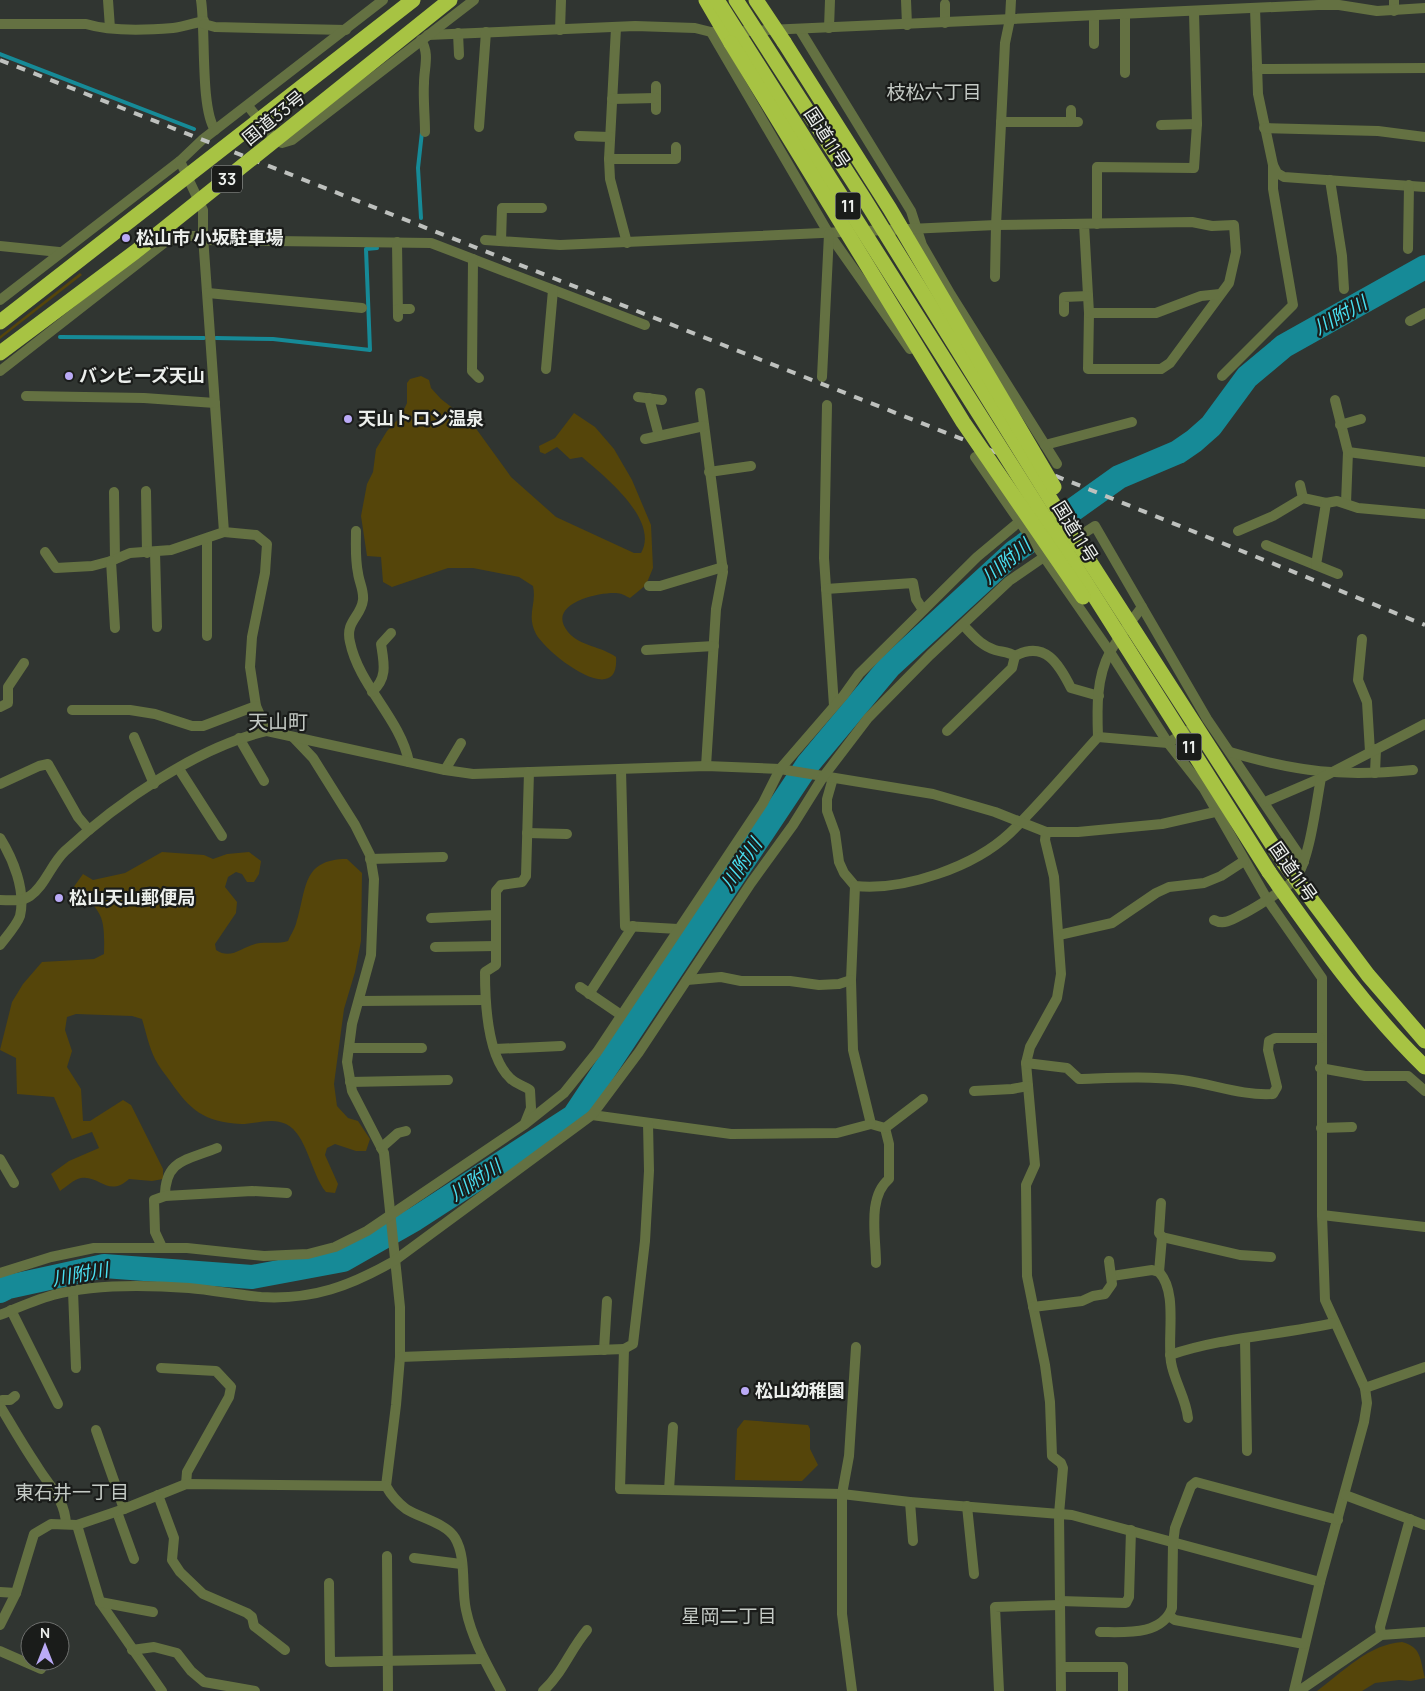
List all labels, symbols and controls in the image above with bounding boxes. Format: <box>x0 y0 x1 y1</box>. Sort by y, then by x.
district label: 枝松六丁目 <box>886 79 982 105</box>
street label: 国道33号 <box>237 85 310 150</box>
street label: 国道11号 <box>799 102 856 173</box>
road number: 33 <box>212 165 242 192</box>
road number: 11 <box>836 192 860 220</box>
place label: 松山市 小坂駐車場 <box>136 225 284 249</box>
marker: 松山市 小坂駐車場 <box>120 232 132 244</box>
water label: 川附川 <box>1309 289 1373 340</box>
place label: バンビーズ天山 <box>79 363 205 387</box>
marker: バンビーズ天山 <box>63 370 75 382</box>
place label: 天山トロン温泉 <box>358 406 484 430</box>
marker: 天山トロン温泉 <box>342 413 354 425</box>
street label: 国道11号 <box>1048 496 1104 567</box>
water label: 川附川 <box>976 531 1038 589</box>
district label: 天山町 <box>248 708 308 735</box>
road number: 11 <box>1176 734 1202 760</box>
water label: 川附川 <box>714 831 769 895</box>
street label: 国道11号 <box>1264 837 1323 906</box>
place label: 松山天山郵便局 <box>69 885 195 909</box>
marker: 松山天山郵便局 <box>53 892 65 904</box>
water label: 川附川 <box>444 1152 508 1206</box>
water label: 川附川 <box>50 1256 112 1292</box>
place label: 松山幼稚園 <box>755 1378 845 1402</box>
marker: 松山幼稚園 <box>739 1385 751 1397</box>
district label: 東石井一丁目 <box>15 1479 129 1505</box>
district label: 星岡二丁目 <box>681 1603 777 1629</box>
north arrow <box>20 1621 70 1671</box>
text: N <box>40 1623 50 1642</box>

